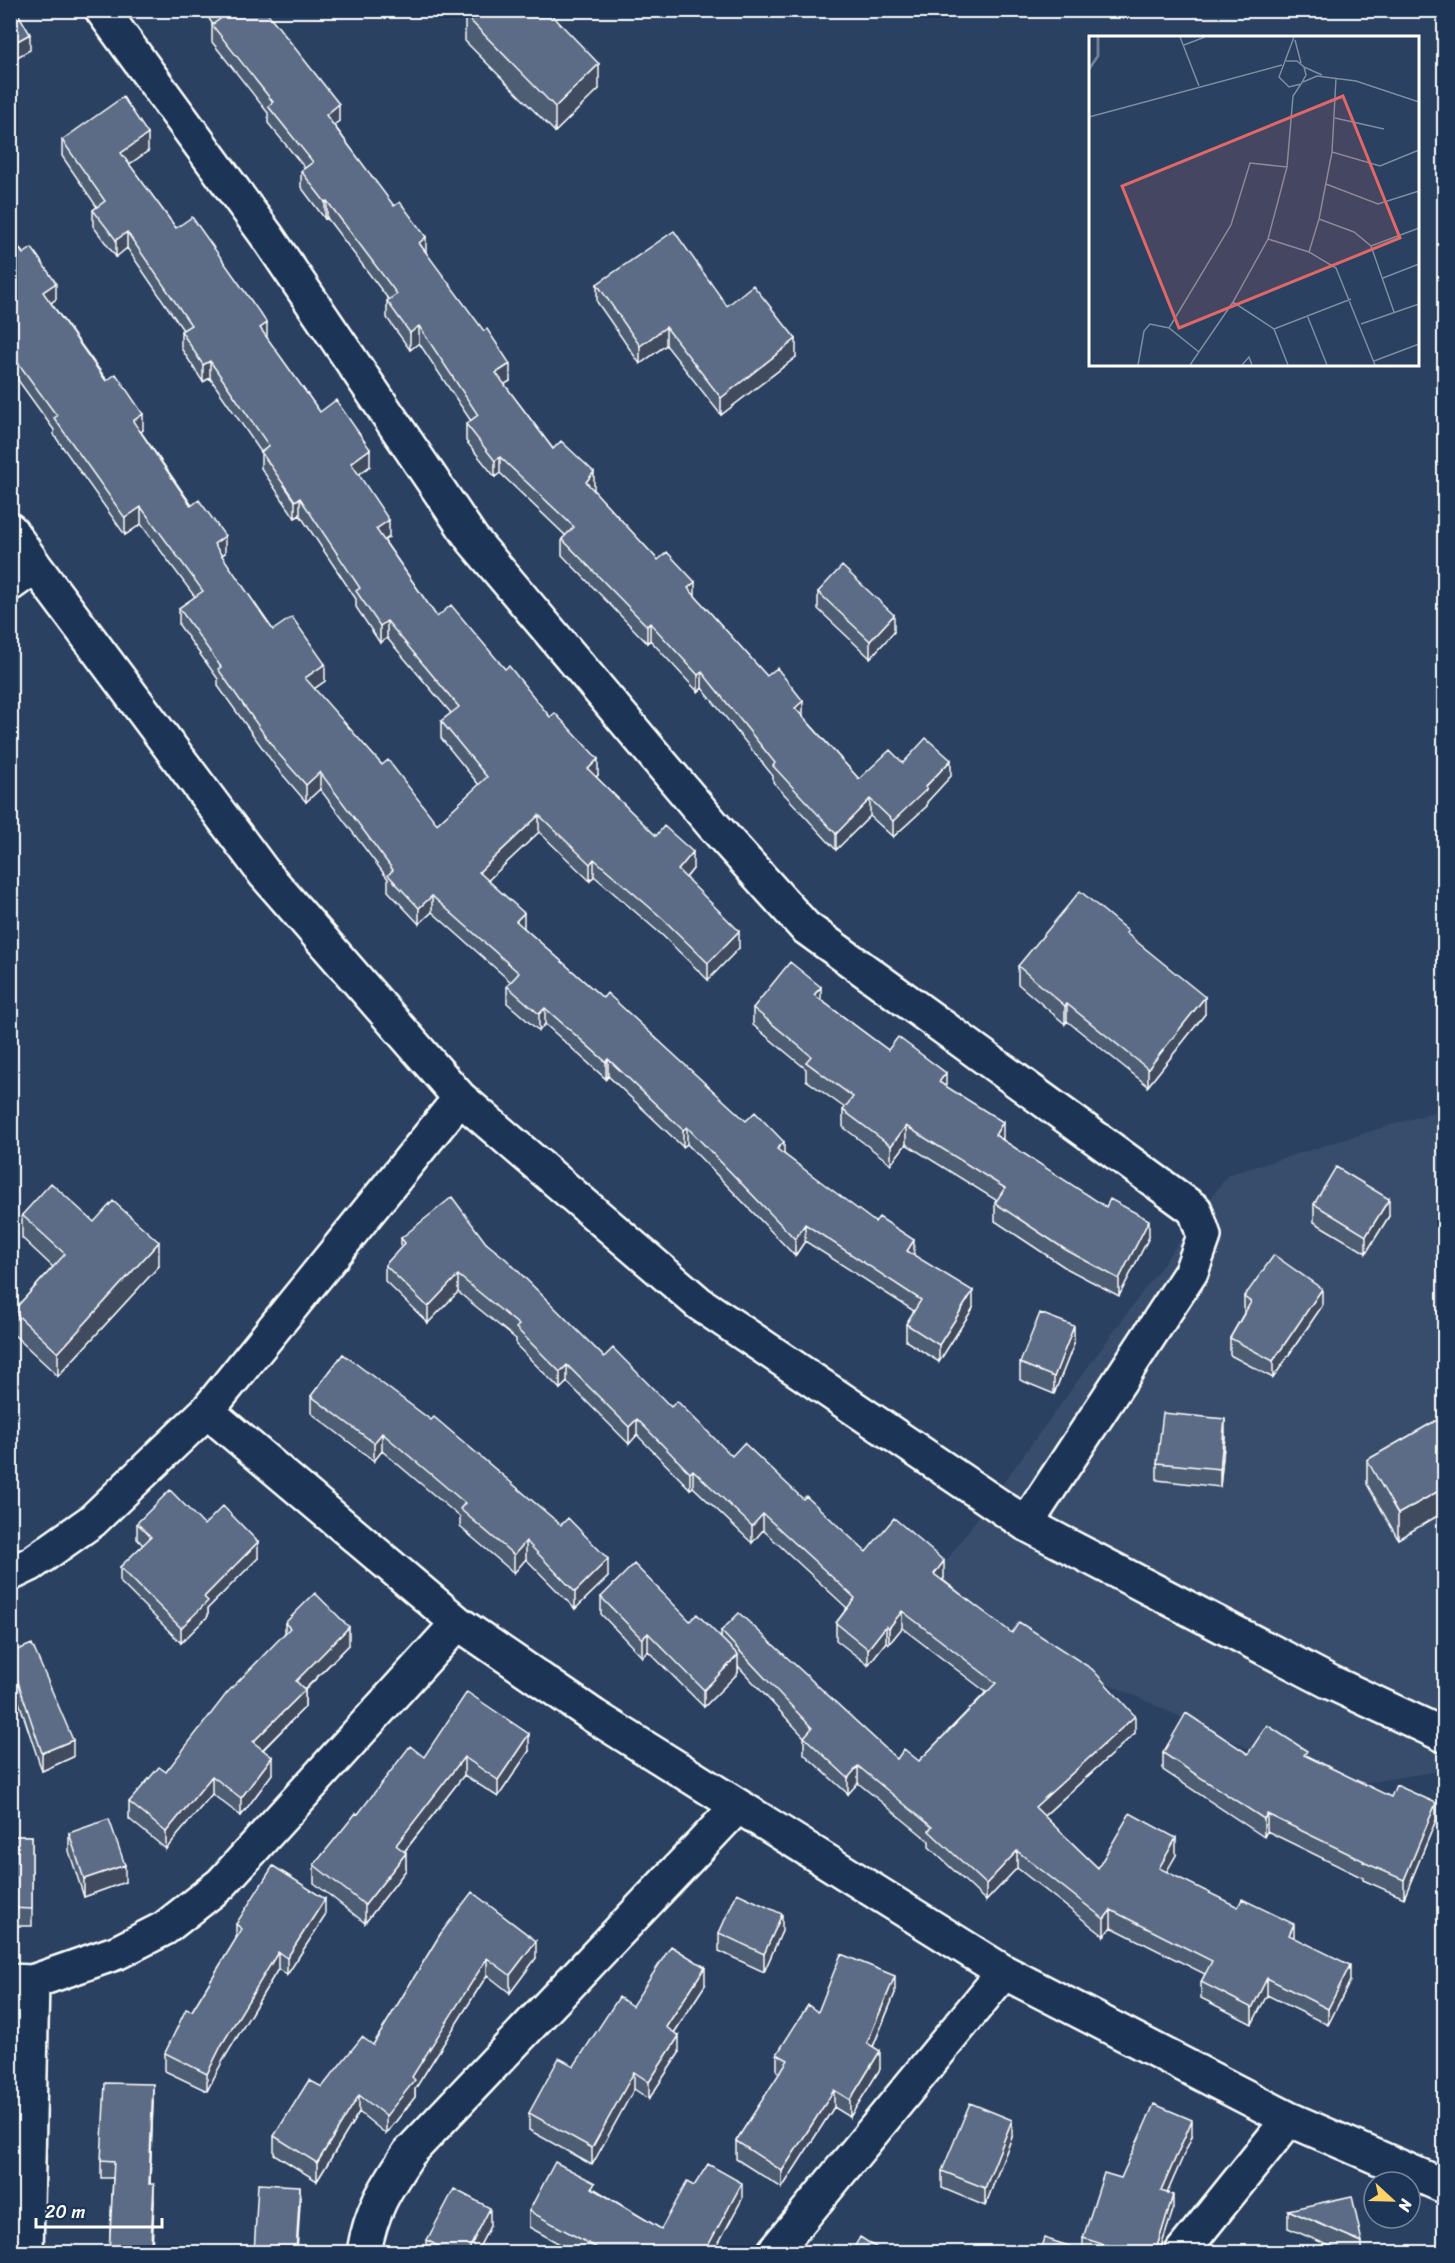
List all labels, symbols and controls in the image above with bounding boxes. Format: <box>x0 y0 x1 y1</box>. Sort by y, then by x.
inset map <box>1089 36 1419 366</box>
north arrow <box>1362 2170 1422 2230</box>
scale bar <box>36 2191 162 2229</box>
text: N <box>1390 2194 1421 2217</box>
text: 20 m <box>45 2196 85 2228</box>

